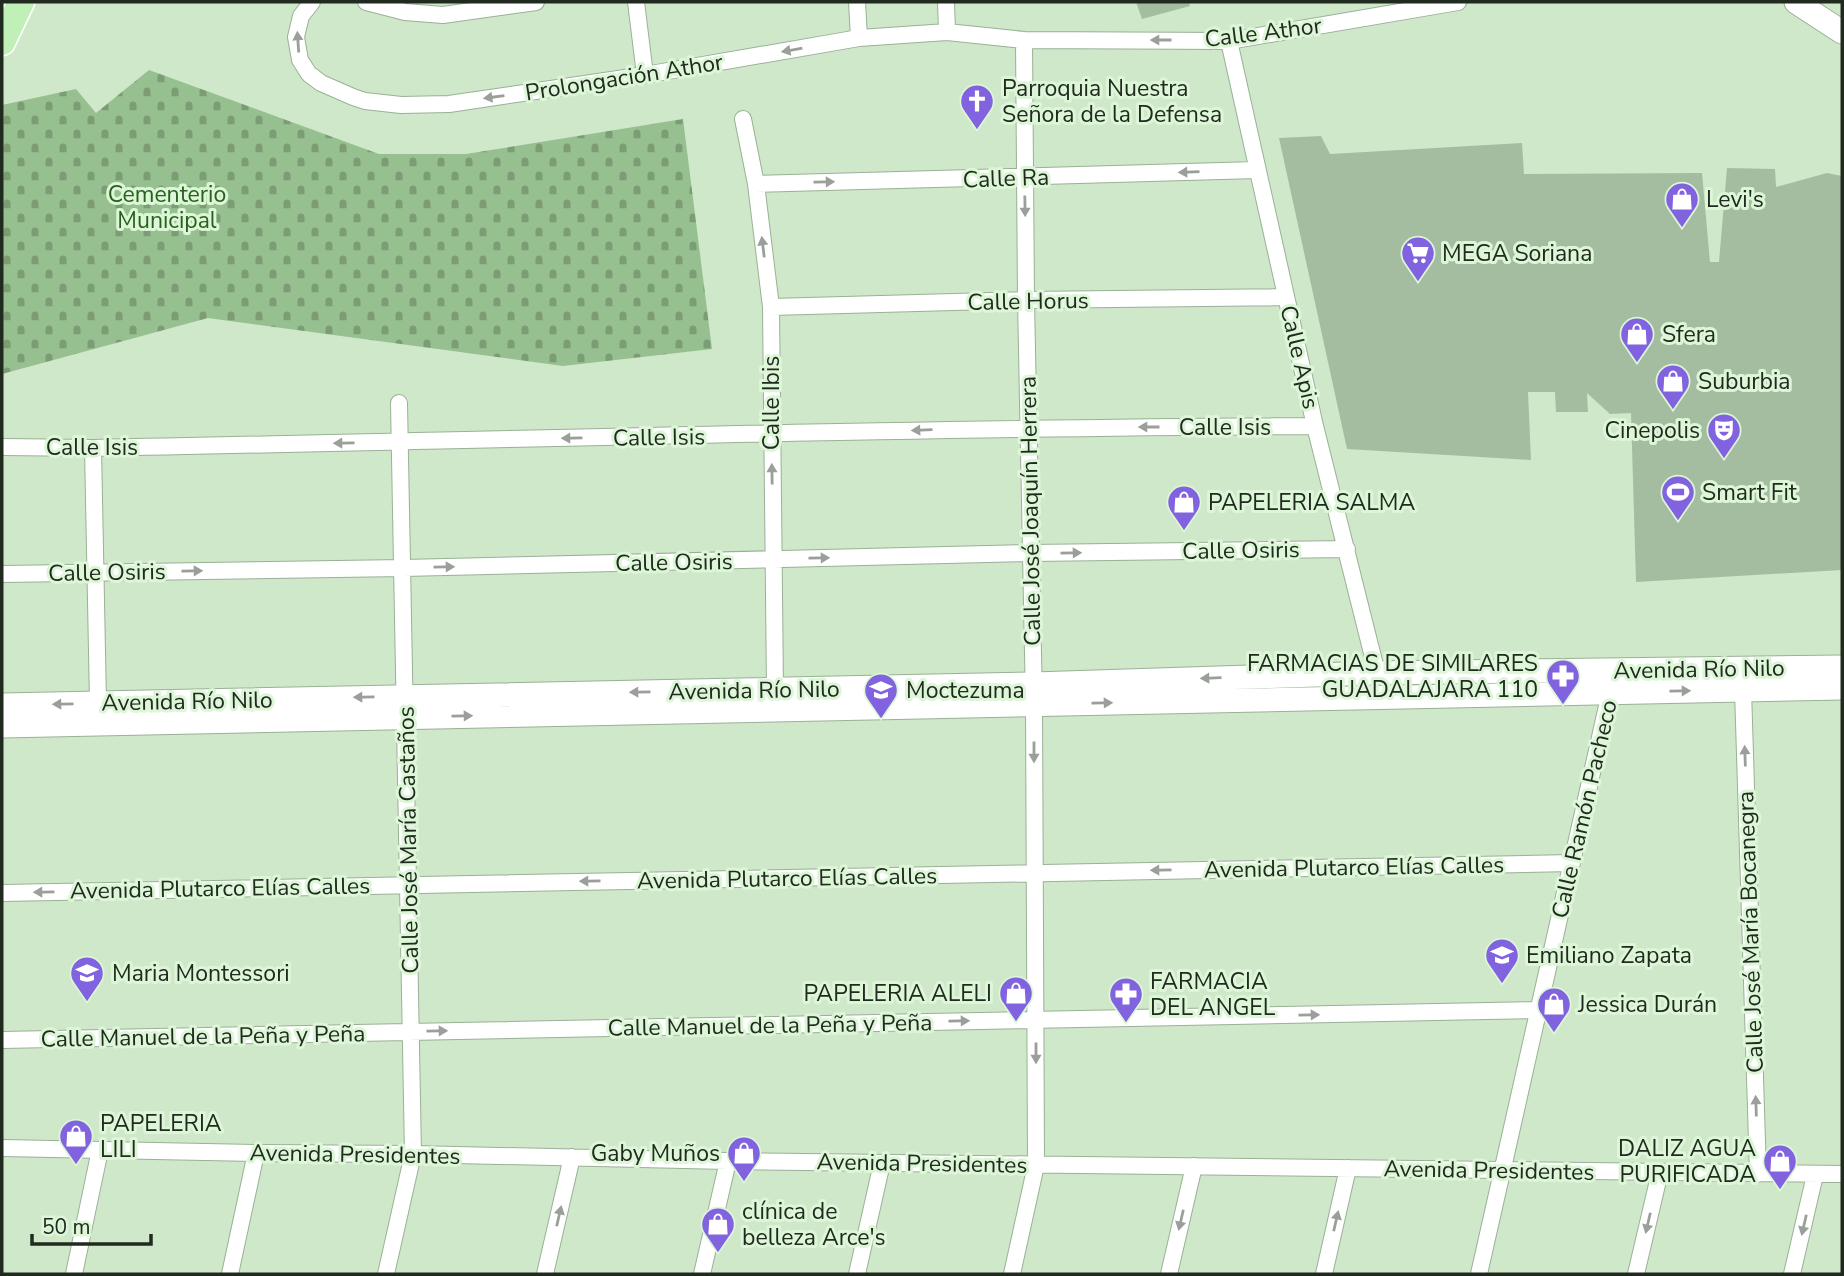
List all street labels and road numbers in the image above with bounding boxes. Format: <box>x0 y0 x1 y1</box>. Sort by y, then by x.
street label: Calle Athor <box>1203 10 1324 55</box>
street label: Prolongación Athor <box>523 46 726 108</box>
street label: Calle Ra <box>962 162 1050 195</box>
street label: Calle Horus <box>967 285 1089 318</box>
street label: Calle Apis <box>1273 302 1326 412</box>
street label: Calle Ibis <box>756 356 787 450</box>
street label: Calle José Joaquín Herrera <box>1013 376 1048 646</box>
street label: Calle Isis <box>1179 412 1271 443</box>
street label: Calle Isis <box>613 421 705 454</box>
street label: Calle Isis <box>46 432 138 463</box>
street label: Calle Osiris <box>1182 534 1300 567</box>
street label: Calle Osiris <box>615 546 733 579</box>
street label: Calle Osiris <box>48 556 166 589</box>
street label: Avenida Río Nilo <box>1613 653 1785 686</box>
street label: Avenida Río Nilo <box>668 674 840 707</box>
street label: Avenida Río Nilo <box>101 685 273 718</box>
street label: Calle Ramón Pacheco <box>1544 697 1625 921</box>
street label: Calle José María Castaños <box>391 706 426 974</box>
street label: Calle José María Bocanegra <box>1730 790 1771 1073</box>
street label: Avenida Plutarco Elías Calles <box>1204 849 1505 886</box>
street label: Avenida Plutarco Elías Calles <box>637 860 938 897</box>
street label: Avenida Plutarco Elías Calles <box>70 870 371 907</box>
street label: Calle Manuel de la Peña y Peña <box>607 1007 933 1044</box>
street label: Calle Manuel de la Peña y Peña <box>40 1018 366 1055</box>
street label: Avenida Presidentes <box>249 1137 461 1172</box>
street label: Avenida Presidentes <box>816 1146 1028 1181</box>
street label: Avenida Presidentes <box>1383 1153 1595 1188</box>

